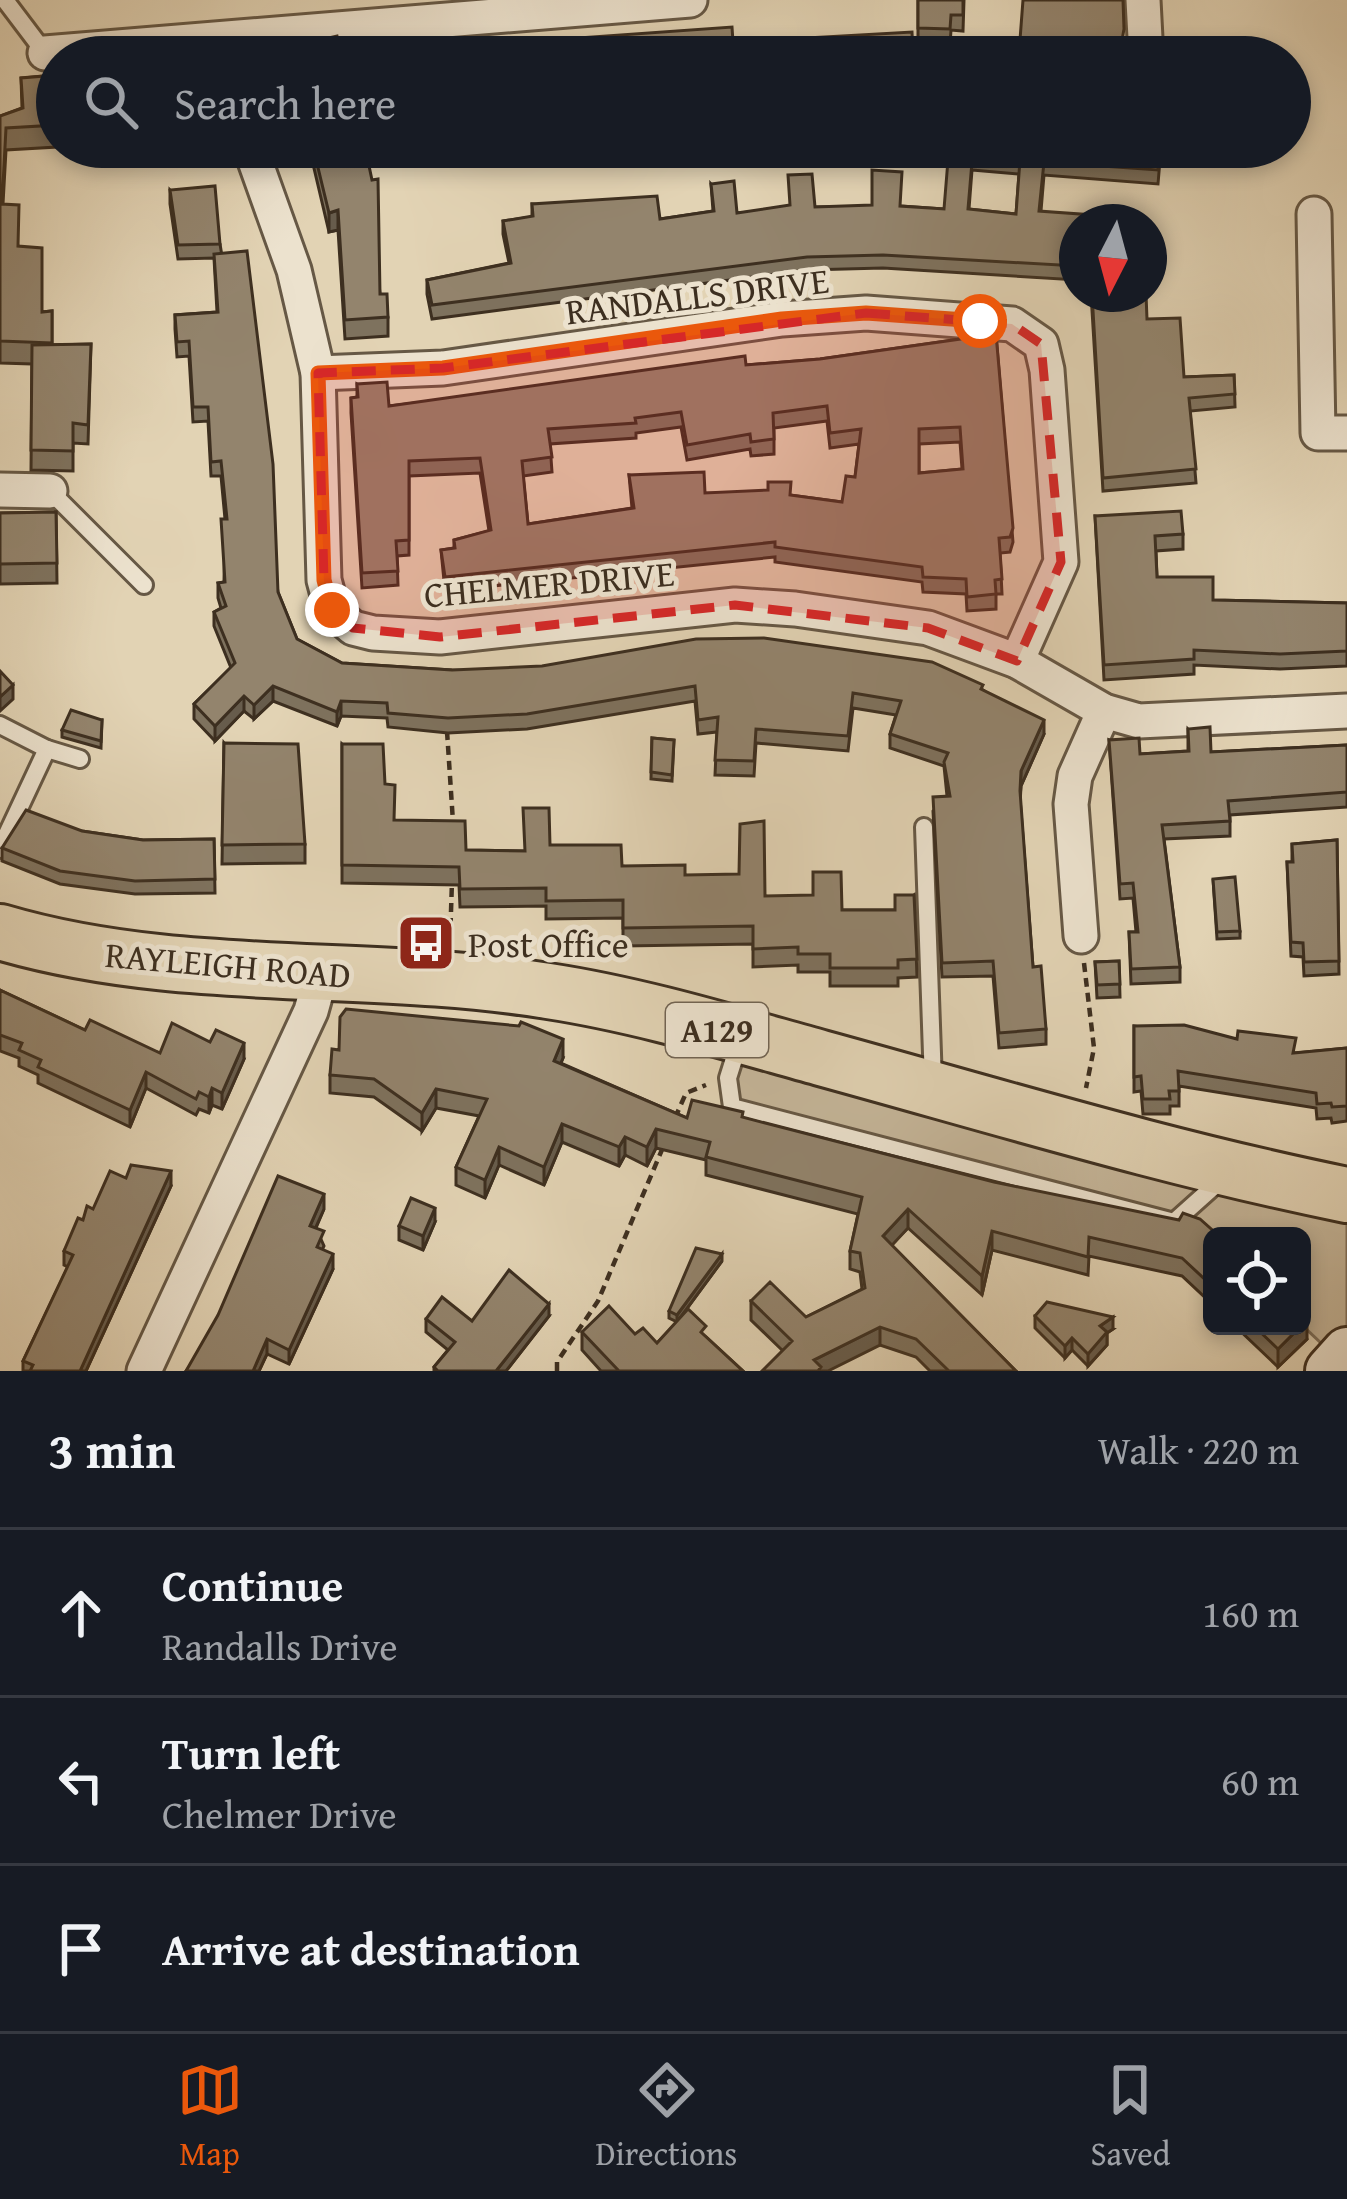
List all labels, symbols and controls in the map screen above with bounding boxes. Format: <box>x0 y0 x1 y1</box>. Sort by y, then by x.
search box <box>36 36 1311 168</box>
icon: search <box>78 69 144 135</box>
text: Search here <box>174 70 396 135</box>
north arrow <box>1059 204 1167 312</box>
street label: RANDALLS DRIVE <box>562 253 832 337</box>
route start <box>953 294 1007 348</box>
street label: CHELMER DRIVE <box>422 546 676 620</box>
route end <box>305 583 359 637</box>
bus stop icon: Post Office <box>395 912 457 974</box>
place label: Post Office <box>468 917 629 970</box>
street label: RAYLEIGH ROAD <box>103 927 353 1001</box>
road number: A129 <box>666 1003 768 1057</box>
map controls <box>1203 1227 1311 1335</box>
button: locate <box>1203 1227 1311 1335</box>
text: 3 min <box>48 1412 175 1487</box>
text: Walk · 220 m <box>1098 1421 1299 1478</box>
text: Continue <box>162 1552 343 1617</box>
icon: ahead <box>48 1580 114 1646</box>
text: 160 m <box>1202 1584 1299 1641</box>
text: Randalls Drive <box>162 1617 398 1674</box>
text: Turn left <box>162 1720 340 1785</box>
icon: left <box>48 1748 114 1814</box>
text: 60 m <box>1221 1752 1299 1809</box>
text: Chelmer Drive <box>162 1785 397 1842</box>
icon: arrive <box>48 1916 114 1982</box>
text: Arrive at destination <box>162 1916 580 1981</box>
tab: Map <box>177 2057 243 2177</box>
tab: Directions <box>596 2057 737 2177</box>
tab: Saved <box>1091 2057 1170 2177</box>

